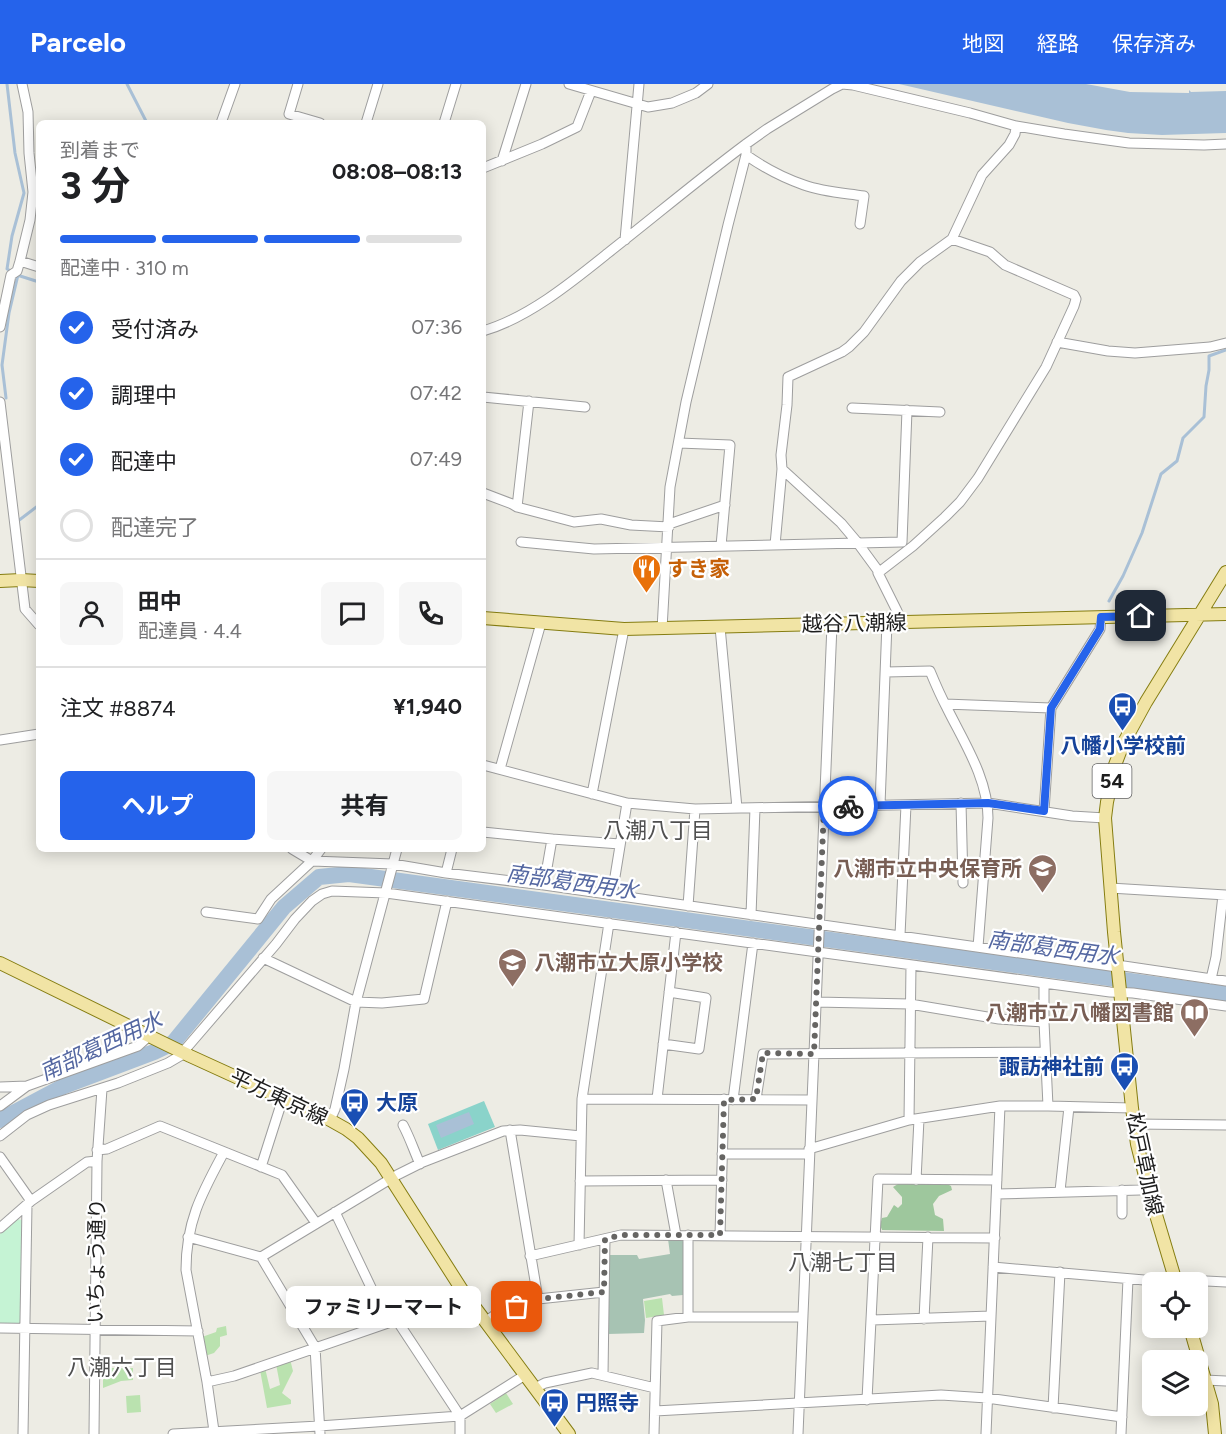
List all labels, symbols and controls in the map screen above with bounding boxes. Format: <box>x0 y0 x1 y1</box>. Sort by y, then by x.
text: Parcelo <box>30 25 126 59</box>
text: 地図 <box>962 31 1004 56</box>
text: 経路 <box>1037 31 1079 56</box>
text: 保存済み <box>1112 31 1196 56</box>
text: 到着まで <box>60 138 140 162</box>
text: 08:08–08:13 <box>332 158 462 185</box>
text: 3 分 <box>60 162 130 209</box>
text: 配達中 · 310 m <box>60 256 189 280</box>
icon: check <box>60 311 93 344</box>
text: 07:36 <box>411 315 462 339</box>
text: 受付済み <box>111 316 199 343</box>
icon: check <box>60 377 93 410</box>
text: 07:42 <box>410 381 462 405</box>
text: 調理中 <box>111 382 177 409</box>
icon: check <box>60 443 93 476</box>
text: 07:49 <box>410 447 462 471</box>
text: 配達中 <box>111 448 177 475</box>
text: 配達完了 <box>111 514 199 541</box>
restaurant icon: すき家 <box>630 552 662 594</box>
place label: すき家 <box>667 556 730 581</box>
button: person <box>60 582 123 645</box>
button: chat <box>321 582 384 645</box>
button: phone <box>399 582 462 645</box>
text: 田中 <box>138 588 182 615</box>
pin <box>1115 590 1166 641</box>
icon: home <box>1124 599 1157 632</box>
street label: 越谷八潮線 <box>801 610 907 636</box>
text: 配達員 · 4.4 <box>138 619 242 643</box>
bus stop icon: 八幡小学校前 <box>1107 690 1139 732</box>
text: ¥1,940 <box>393 693 462 720</box>
text: 注文 #8874 <box>60 695 176 722</box>
place label: 八幡小学校前 <box>1060 733 1186 758</box>
road number: 54 <box>1092 764 1132 798</box>
button: ヘルプ <box>60 771 255 840</box>
button: 共有 <box>267 771 462 840</box>
courier <box>818 776 878 836</box>
icon: bike <box>832 790 865 823</box>
district label: 八潮八丁目 <box>603 817 713 844</box>
school or university icon: 八潮市立中央保育所 <box>1027 852 1059 894</box>
place label: 八潮市立中央保育所 <box>833 856 1022 881</box>
water label: 南部葛西用水 <box>505 859 641 905</box>
water label: 南部葛西用水 <box>986 925 1122 971</box>
school or university icon: 八潮市立大原小学校 <box>497 946 529 988</box>
place label: 八潮市立大原小学校 <box>534 950 723 975</box>
library icon: 八潮市立八幡図書館 <box>1179 996 1211 1038</box>
place label: 八潮市立八幡図書館 <box>985 1000 1174 1025</box>
water label: 南部葛西用水 <box>35 1005 168 1086</box>
bus stop icon: 諏訪神社前 <box>1109 1050 1141 1092</box>
place label: 諏訪神社前 <box>999 1054 1104 1079</box>
street label: 平方東京線 <box>226 1063 332 1131</box>
bus stop icon: 大原 <box>339 1086 371 1128</box>
place label: 大原 <box>376 1090 418 1115</box>
street label: 松戸草加線 <box>1122 1110 1168 1218</box>
street label: いちょう通り <box>82 1198 110 1324</box>
district label: 八潮七丁目 <box>788 1249 898 1276</box>
map controls <box>1142 1272 1208 1416</box>
button: locate <box>1142 1272 1208 1338</box>
pin <box>491 1281 542 1332</box>
callout: ファミリーマート <box>286 1286 481 1328</box>
icon: bag <box>500 1290 533 1323</box>
text: ファミリーマート <box>304 1295 464 1319</box>
button: layers <box>1142 1350 1208 1416</box>
district label: 八潮六丁目 <box>67 1354 177 1381</box>
bus stop icon: 円照寺 <box>539 1386 571 1428</box>
place label: 円照寺 <box>576 1390 639 1415</box>

